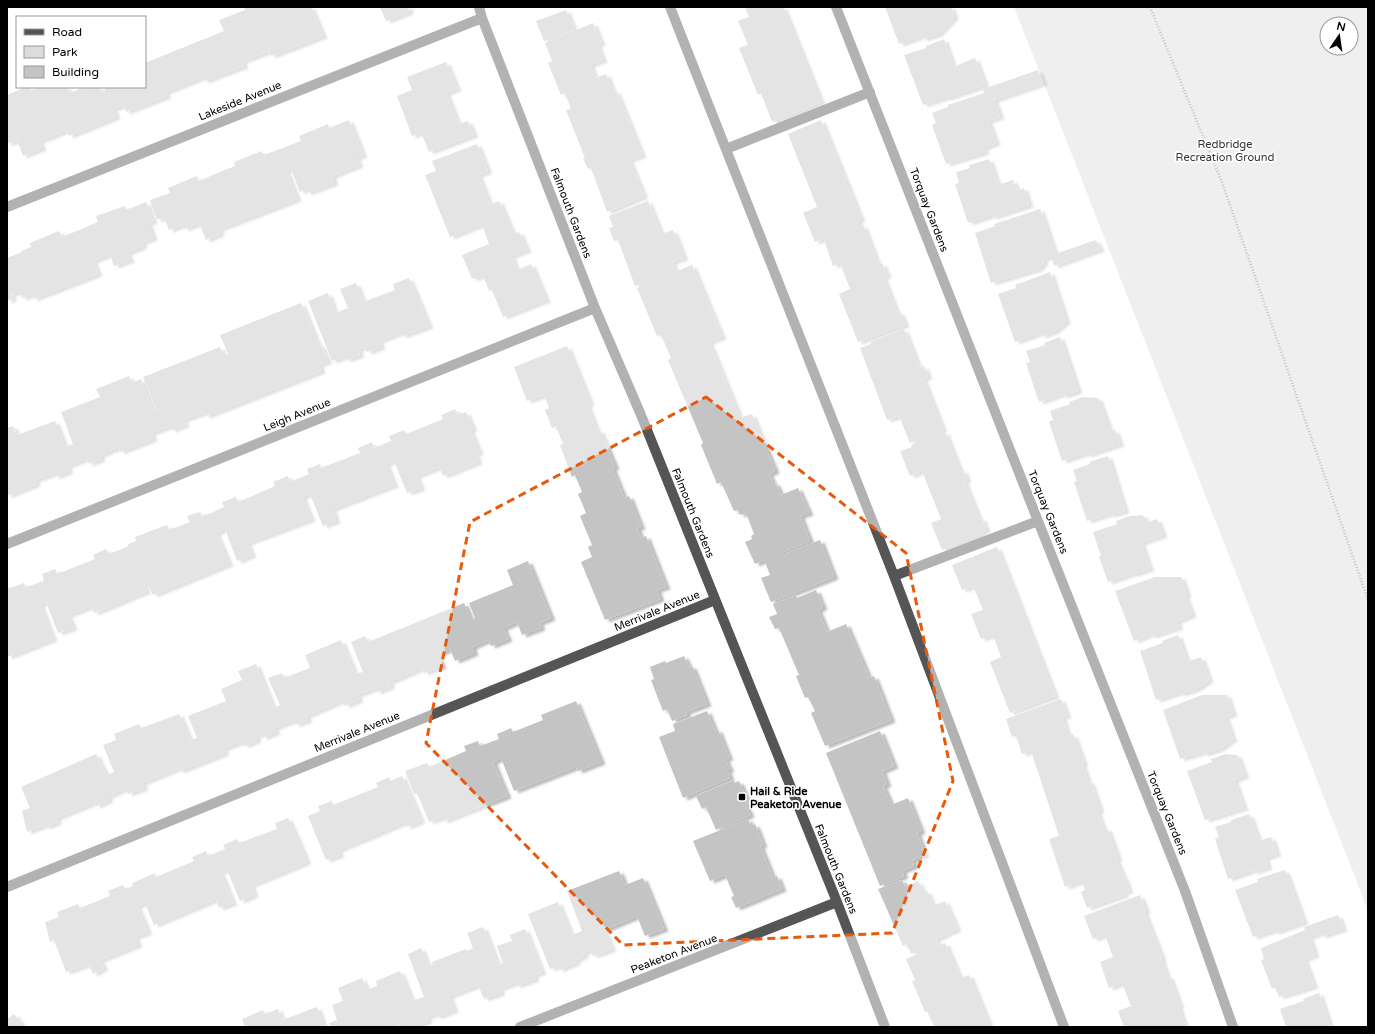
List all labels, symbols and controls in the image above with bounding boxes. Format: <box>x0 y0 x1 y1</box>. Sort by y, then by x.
legend <box>16 16 146 88</box>
north arrow <box>1319 16 1359 56</box>
text: N <box>1335 19 1347 34</box>
text: Road <box>52 25 82 39</box>
text: Park <box>52 45 78 59</box>
text: Building <box>52 65 99 79</box>
street label: Lakeside Avenue <box>197 78 283 124</box>
park label: Redbridge Recreation Ground <box>1176 138 1274 164</box>
street label: Falmouth Gardens <box>548 166 594 260</box>
street label: Torquay Gardens <box>907 166 951 254</box>
street label: Leigh Avenue <box>262 396 332 434</box>
street label: Falmouth Gardens <box>669 466 717 560</box>
street label: Torquay Gardens <box>1025 468 1071 556</box>
street label: Merrivale Avenue <box>612 588 702 634</box>
street label: Merrivale Avenue <box>312 709 402 755</box>
street label: Torquay Gardens <box>1144 769 1190 857</box>
place label: Hail & Ride Peaketon Avenue <box>750 785 842 811</box>
marker: Hail & Ride Peaketon Avenue <box>737 792 747 802</box>
street label: Falmouth Gardens <box>812 822 860 916</box>
street label: Peaketon Avenue <box>629 932 719 976</box>

